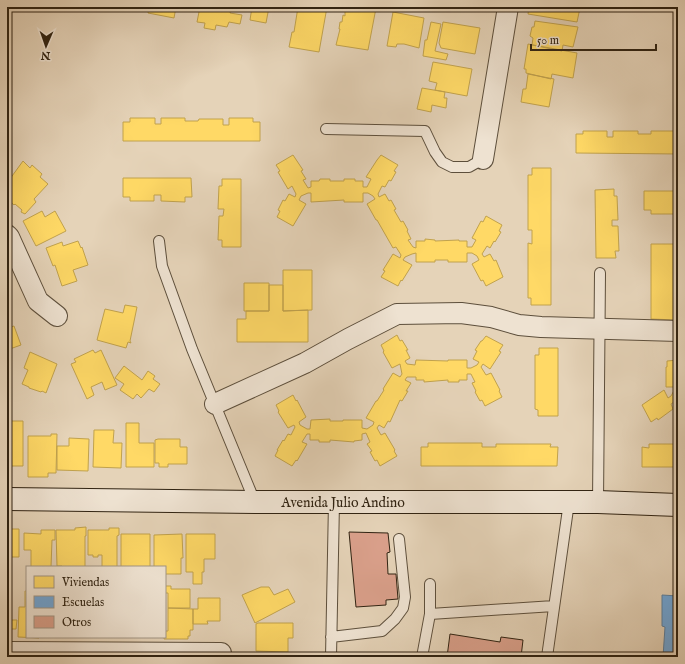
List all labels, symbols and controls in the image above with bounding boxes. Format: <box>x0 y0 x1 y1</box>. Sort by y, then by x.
north arrow <box>26 26 66 66</box>
scale bar <box>531 26 656 52</box>
text: 50 m <box>537 33 559 48</box>
text: N <box>40 48 52 62</box>
street label: Avenida Julio Andino <box>280 494 405 512</box>
legend <box>26 566 166 638</box>
text: Viviendas <box>61 575 109 590</box>
text: Escuelas <box>62 595 104 610</box>
text: Otros <box>62 615 91 630</box>

